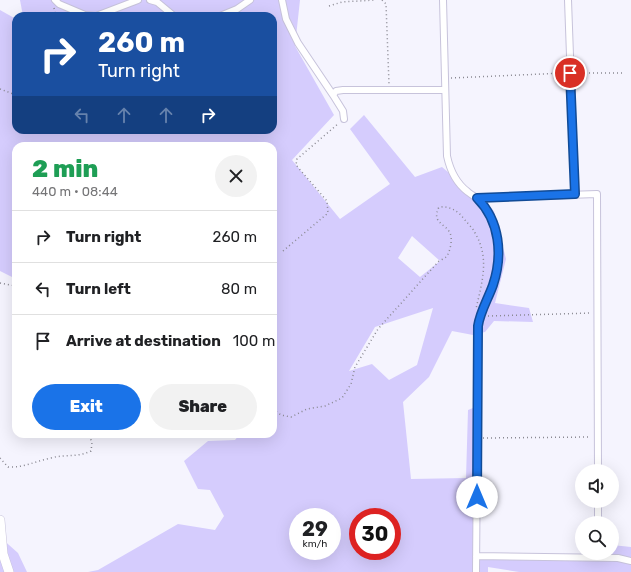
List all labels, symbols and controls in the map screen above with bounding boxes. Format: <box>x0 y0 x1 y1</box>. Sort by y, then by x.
text: 260 m <box>98 26 185 59</box>
icon: right <box>32 28 84 80</box>
pin <box>553 56 587 90</box>
text: Turn right <box>98 60 180 82</box>
icon: arrive <box>559 62 581 84</box>
icon: left <box>71 104 93 126</box>
icon: ahead <box>113 104 135 126</box>
icon: ahead <box>155 104 177 126</box>
icon: right <box>197 104 219 126</box>
text: 2 min <box>32 155 98 183</box>
button: close <box>215 155 257 197</box>
text: 440 m · 08:44 <box>32 184 118 199</box>
icon: right <box>32 226 54 248</box>
text: Turn right <box>66 228 141 246</box>
text: 260 m <box>213 228 257 246</box>
icon: left <box>32 278 54 300</box>
text: Turn left <box>66 280 131 298</box>
text: 80 m <box>221 280 257 298</box>
icon: arrive <box>32 330 54 352</box>
text: Arrive at destination <box>66 332 221 350</box>
text: 100 m <box>233 332 275 350</box>
button: Exit <box>32 384 141 430</box>
button: Share <box>149 384 257 430</box>
map controls <box>575 464 619 560</box>
button: sound <box>575 464 619 508</box>
position arrow <box>456 476 498 518</box>
speed limit sign: 30 <box>349 508 401 560</box>
button: search <box>575 516 619 560</box>
text: 29 <box>302 517 328 541</box>
text: km/h <box>303 538 327 550</box>

